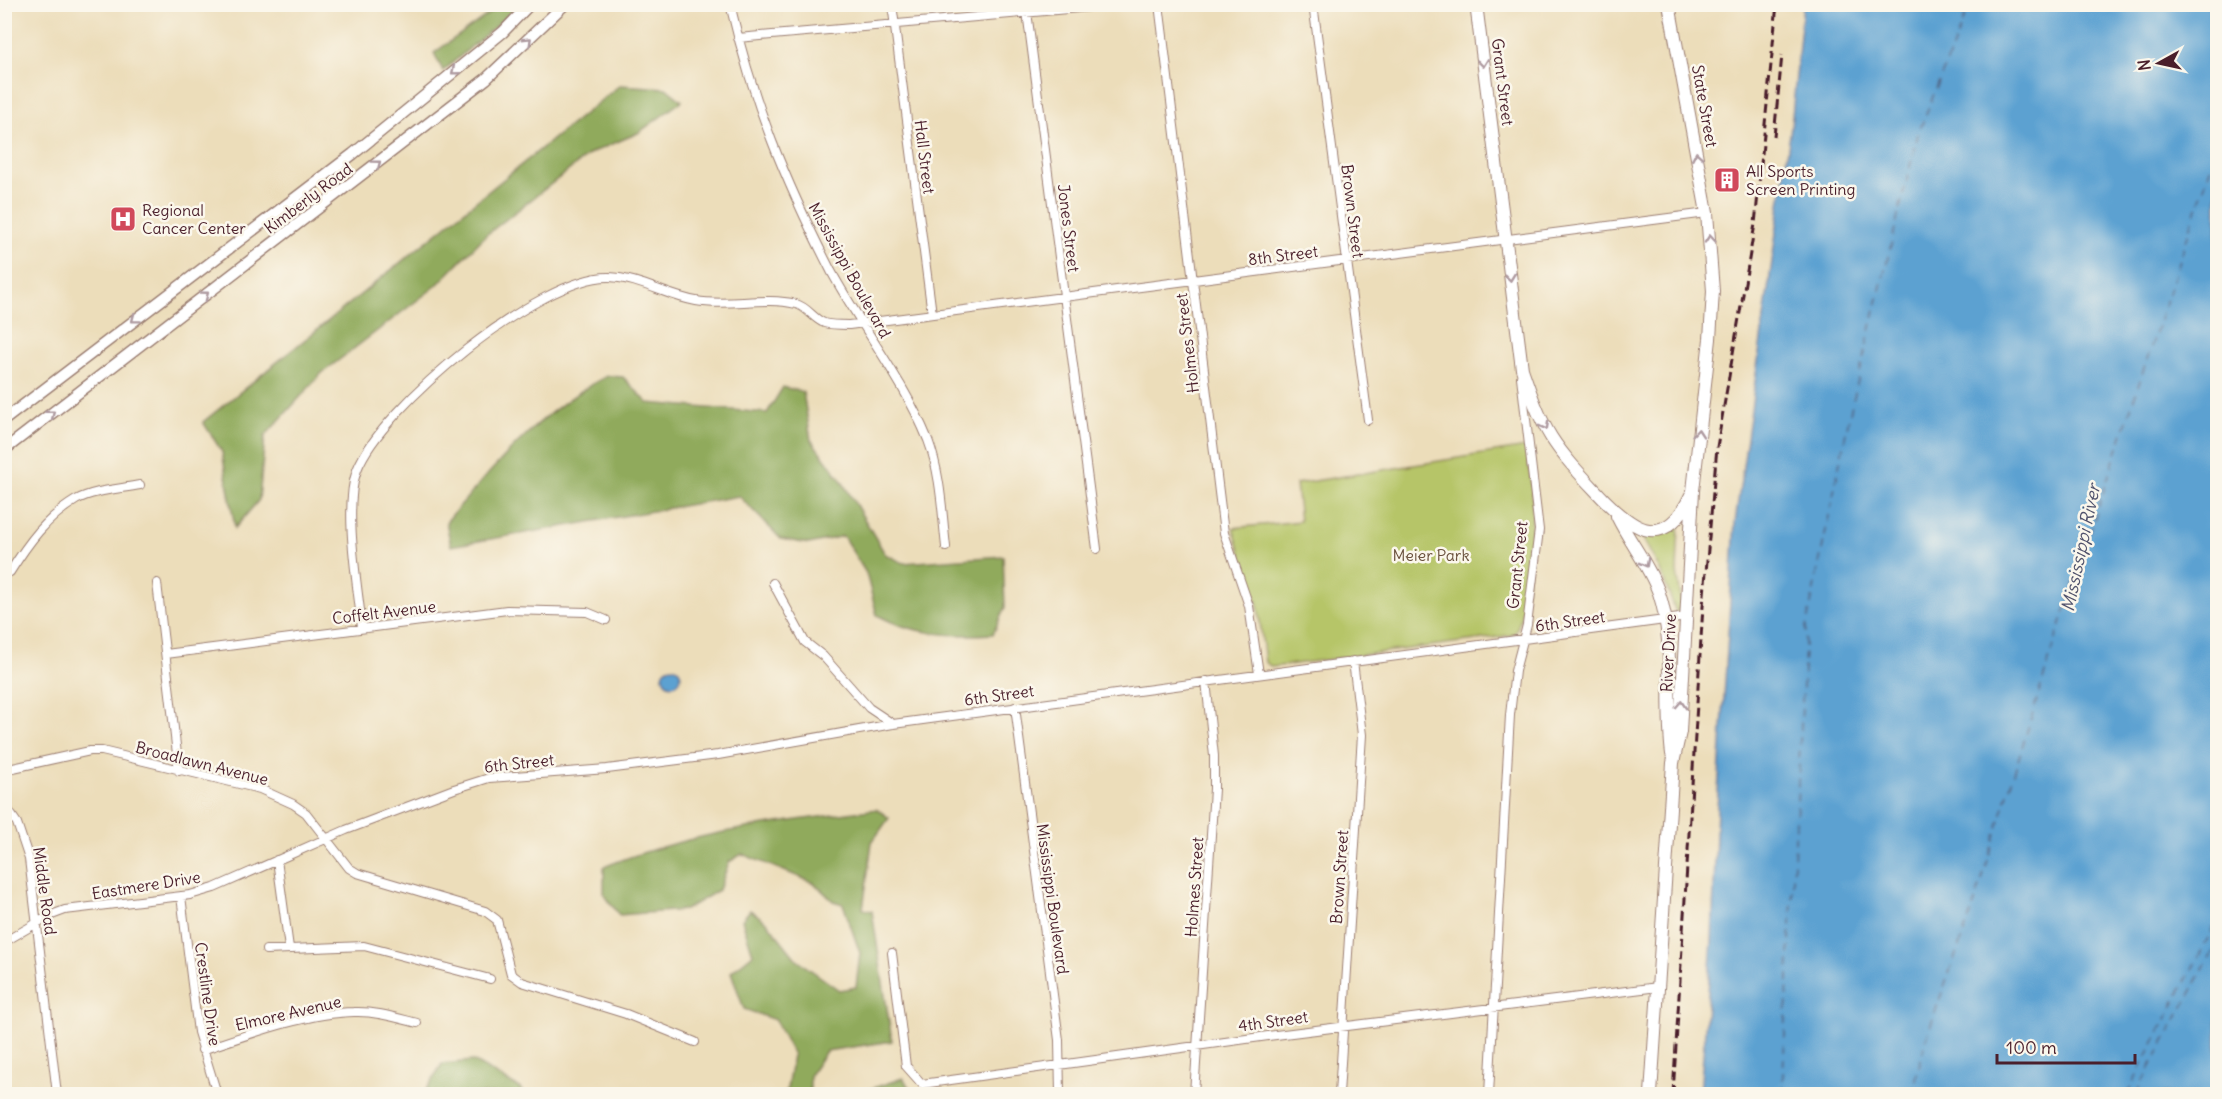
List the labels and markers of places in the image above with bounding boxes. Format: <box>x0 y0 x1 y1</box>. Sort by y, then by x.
place label: All Sports Screen Printing <box>1746 161 1855 199</box>
building icon: All Sports Screen Printing <box>1712 165 1742 195</box>
place label: Regional Cancer Center <box>142 200 246 238</box>
hospital icon: Regional Cancer Center <box>108 204 138 234</box>

